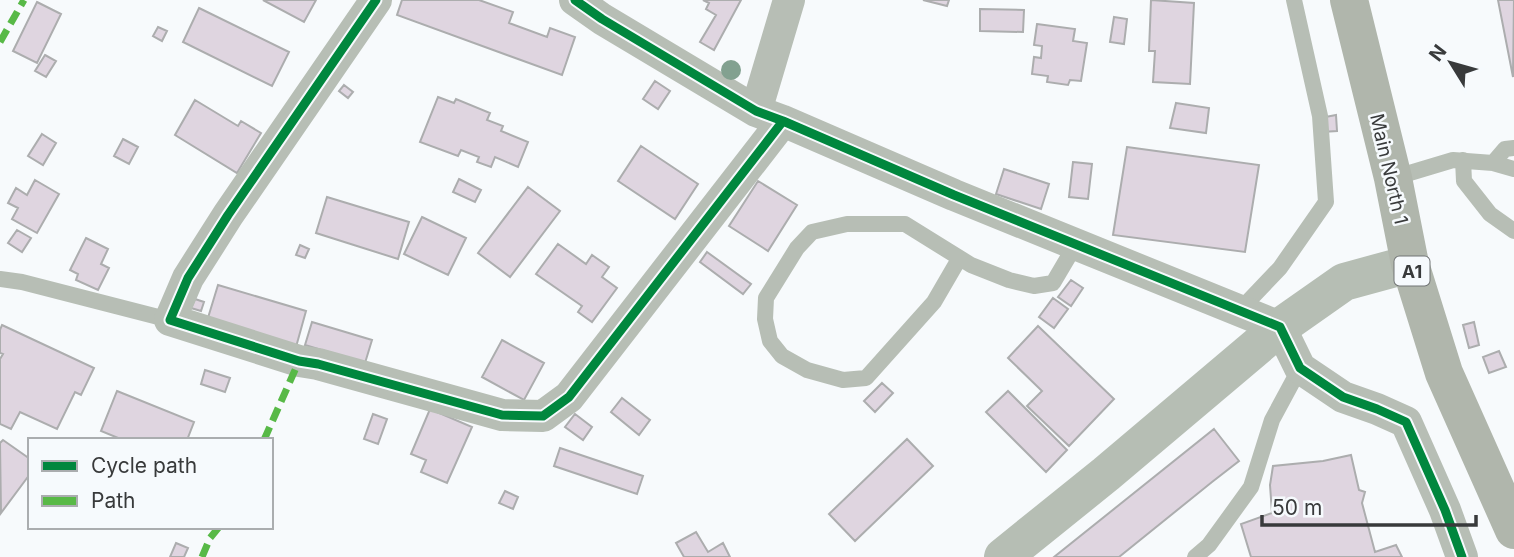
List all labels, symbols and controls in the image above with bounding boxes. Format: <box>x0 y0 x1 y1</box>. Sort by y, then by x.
north arrow <box>1416 28 1486 98</box>
text: N <box>1424 40 1451 66</box>
street label: Main North 1 <box>1365 112 1413 226</box>
road number: A1 <box>1394 256 1430 286</box>
legend <box>28 438 273 529</box>
text: Cycle path <box>91 453 197 478</box>
scale bar <box>1262 484 1476 528</box>
text: Path <box>91 488 136 513</box>
text: 50 m <box>1272 495 1322 520</box>

